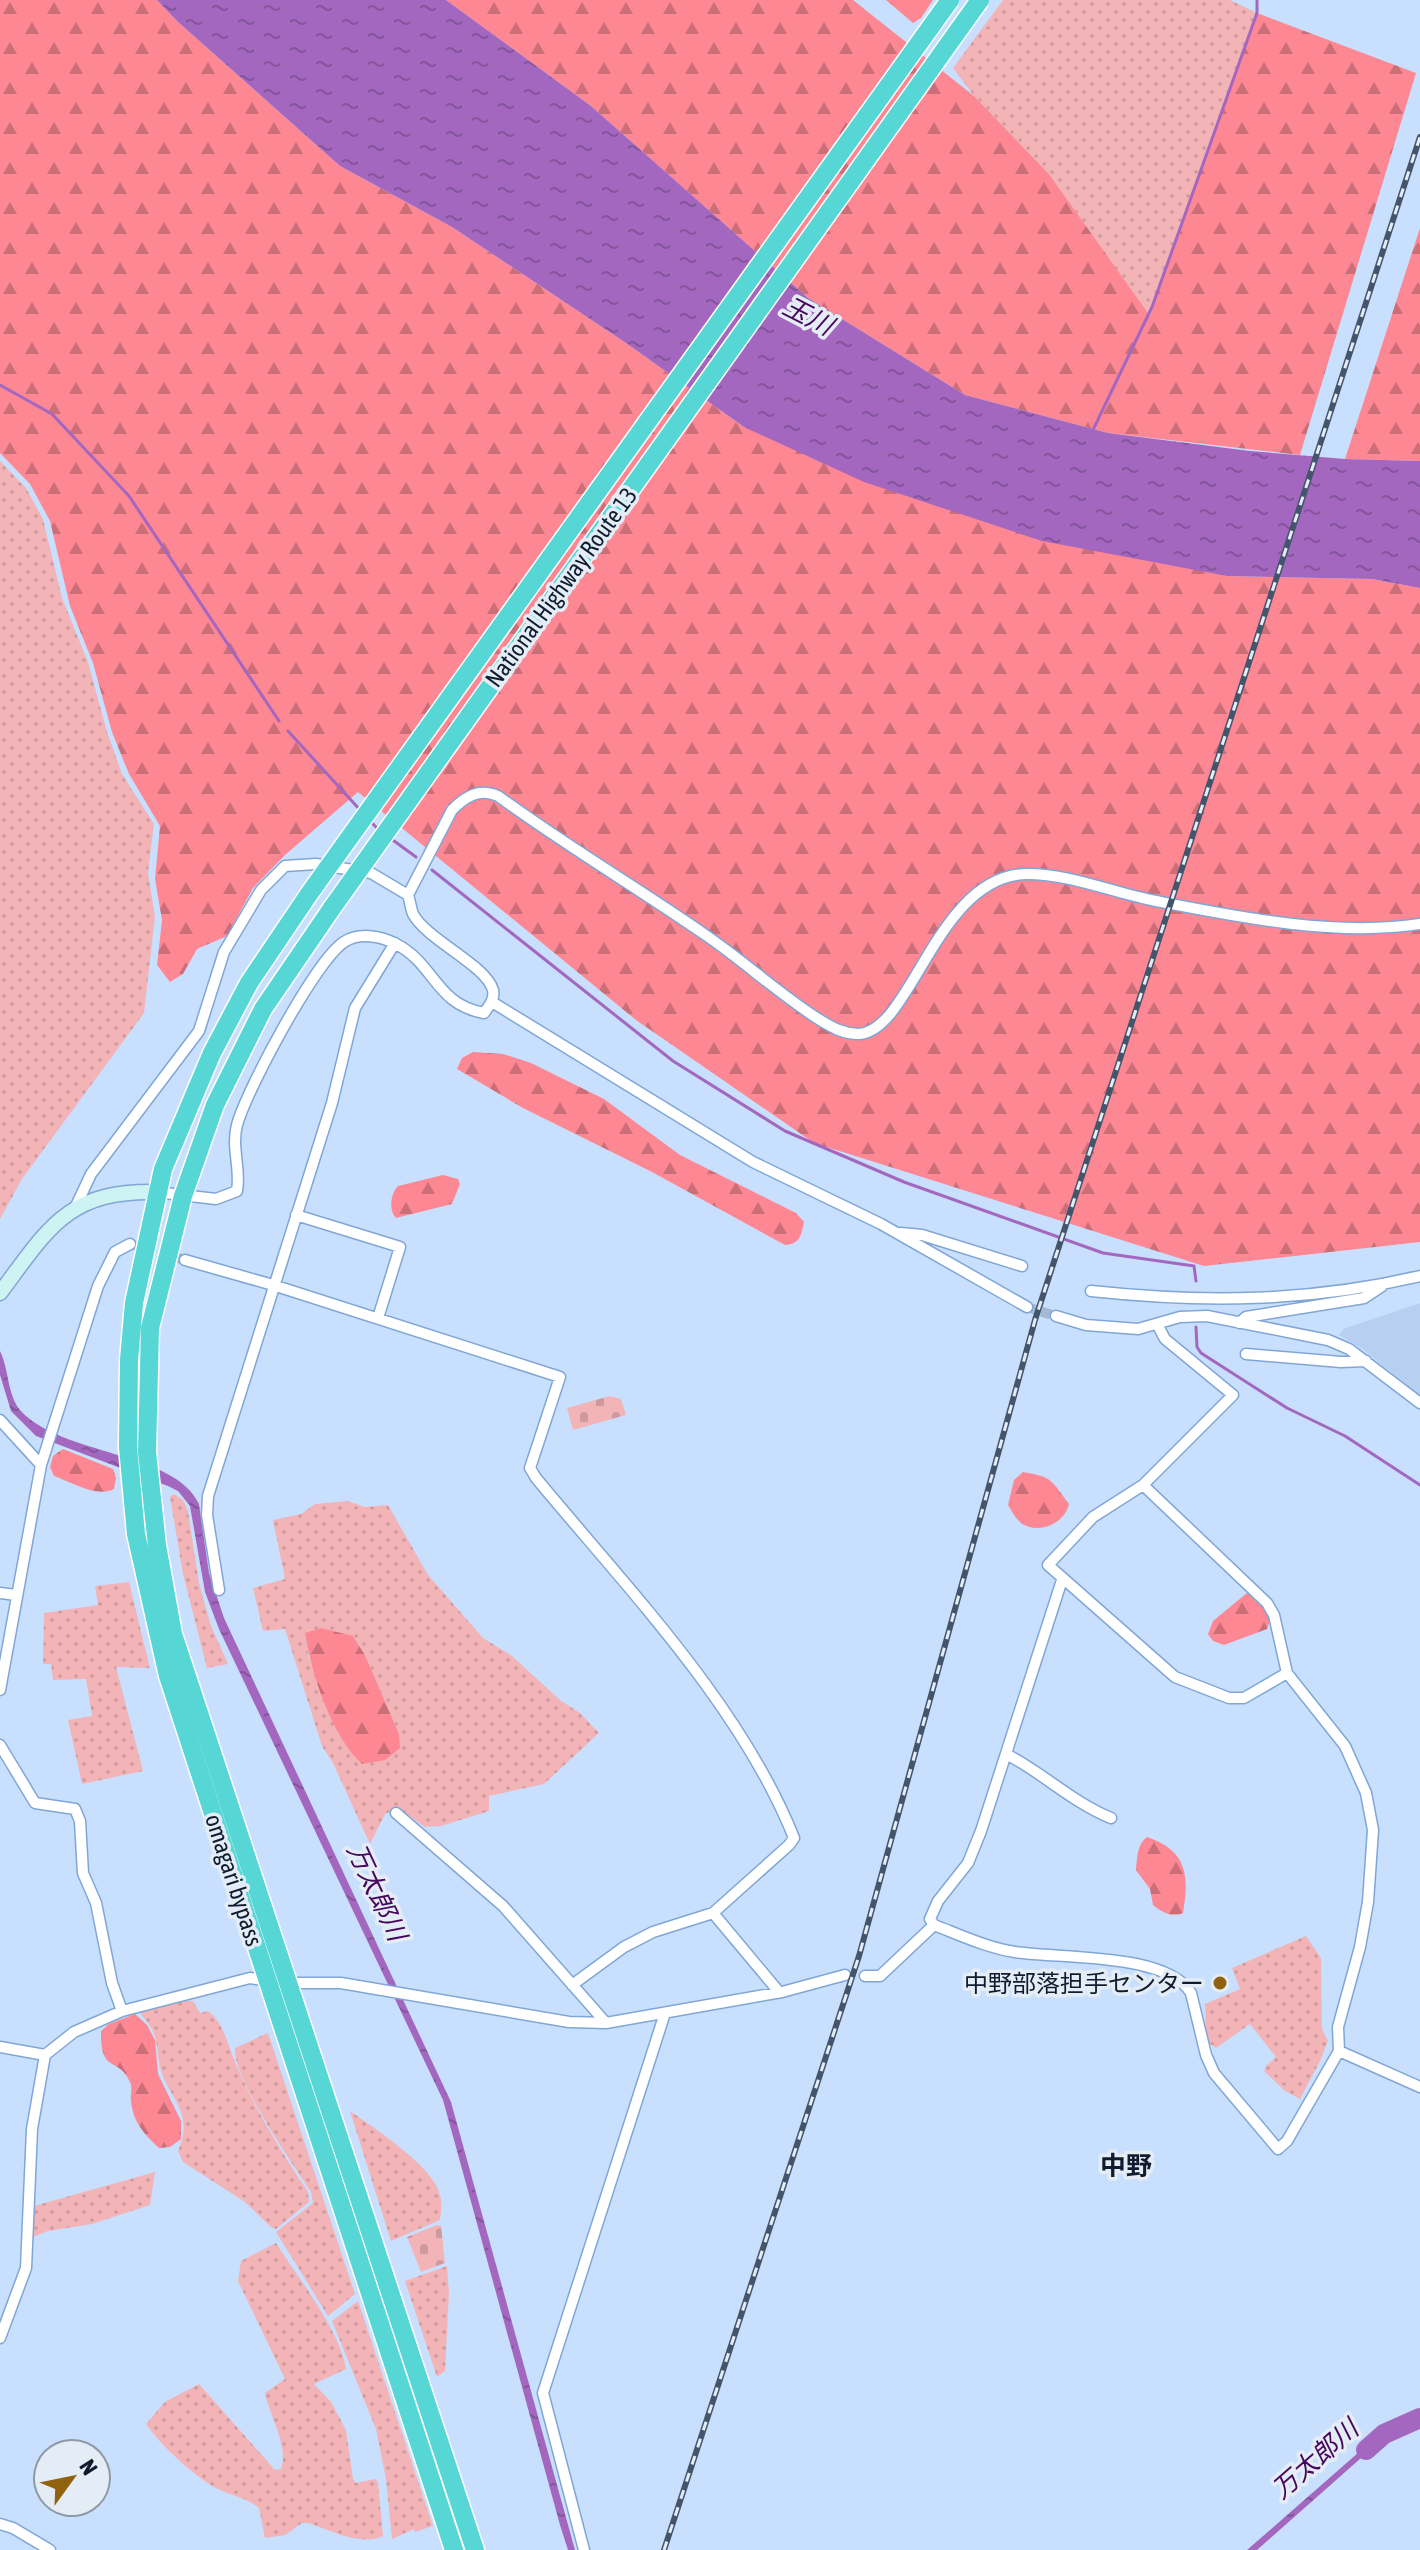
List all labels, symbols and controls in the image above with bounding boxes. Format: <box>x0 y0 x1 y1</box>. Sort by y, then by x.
water label: 玉川 <box>778 291 841 343</box>
street label: National Highway Route 13 <box>480 482 642 692</box>
street label: omagari bypass <box>200 1811 268 1949</box>
water label: 万太郎川 <box>341 1839 414 1948</box>
place label: 中野部落担手センター <box>964 1970 1204 1997</box>
marker: 中野部落担手センター <box>1211 1974 1229 1992</box>
district label: 中野 <box>1100 2151 1152 2181</box>
water label: 万太郎川 <box>1266 2412 1366 2504</box>
north arrow <box>32 2438 112 2518</box>
text: N <box>74 2455 103 2480</box>

